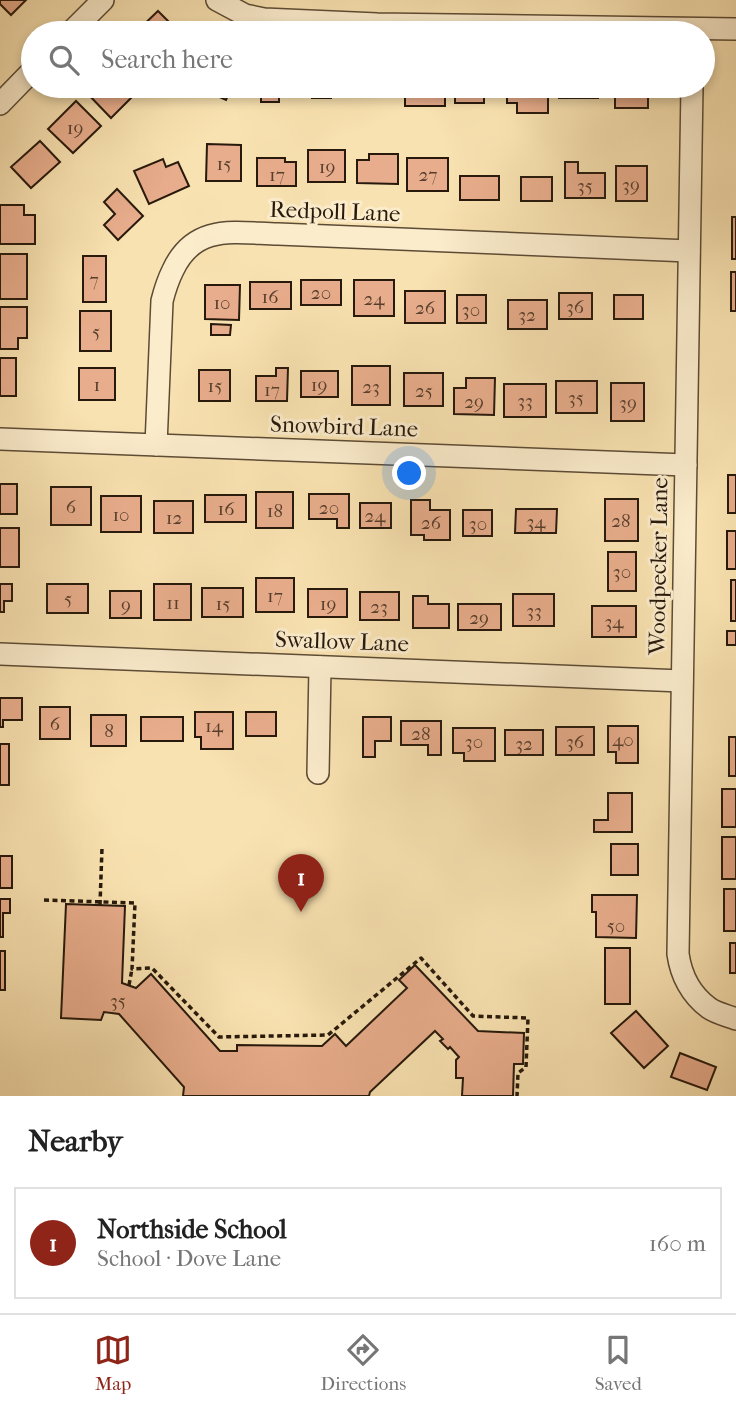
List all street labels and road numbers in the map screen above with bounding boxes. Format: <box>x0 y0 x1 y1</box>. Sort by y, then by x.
street label: Redpoll Lane <box>269 196 401 227</box>
street label: Snowbird Lane <box>269 410 419 443</box>
street label: Woodpecker Lane <box>643 477 674 656</box>
street label: Swallow Lane <box>275 626 409 657</box>

